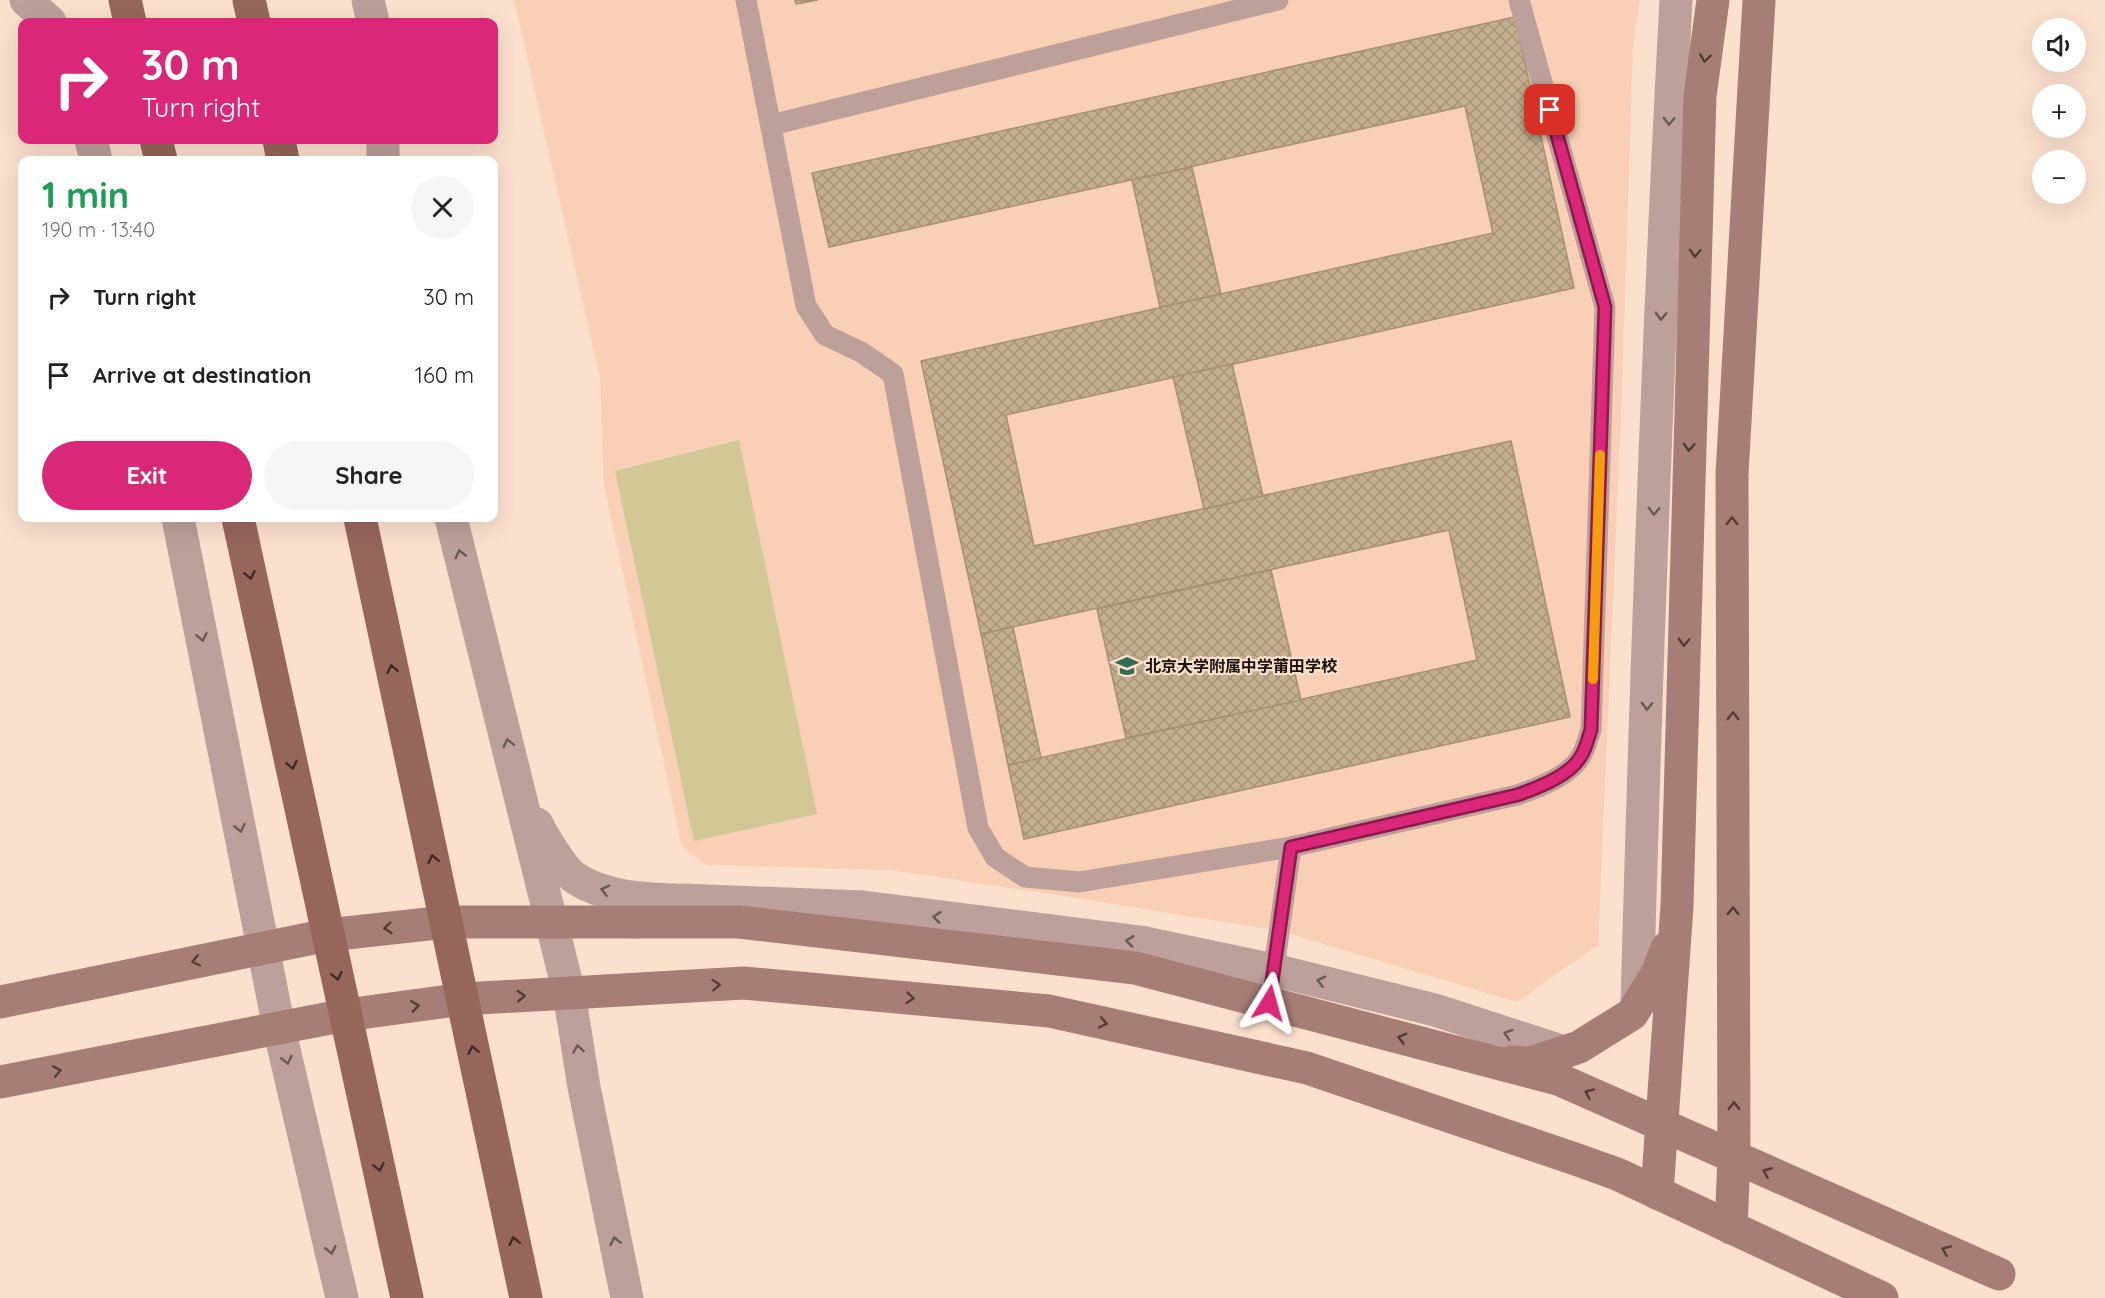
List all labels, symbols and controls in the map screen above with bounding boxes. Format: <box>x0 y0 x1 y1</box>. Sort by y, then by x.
map controls <box>2032 18 2086 204</box>
button: sound <box>2032 18 2086 72</box>
text: 30 m <box>141 38 240 91</box>
icon: right <box>42 42 120 120</box>
one-way arrow <box>1700 53 1712 63</box>
pin <box>1524 84 1575 135</box>
button: + <box>2032 84 2086 138</box>
text: Turn right <box>141 90 260 124</box>
icon: arrive <box>1533 93 1566 126</box>
one-way arrow <box>1663 117 1676 126</box>
button: − <box>2032 150 2086 204</box>
text: 1 min <box>42 172 129 217</box>
button: close <box>411 176 474 239</box>
text: 190 m · 13:40 <box>42 217 155 242</box>
one-way arrow <box>1689 248 1702 257</box>
icon: right <box>42 281 75 314</box>
text: Turn right <box>93 283 197 311</box>
text: 30 m <box>423 283 474 311</box>
one-way arrow <box>1655 312 1667 321</box>
icon: arrive <box>42 359 75 392</box>
text: Arrive at destination <box>93 361 311 389</box>
text: 160 m <box>415 361 474 389</box>
button: Exit <box>42 441 252 510</box>
button: Share <box>264 441 474 510</box>
one-way arrow <box>1683 443 1695 452</box>
one-way arrow <box>1647 506 1660 515</box>
one-way arrow <box>1726 517 1738 526</box>
one-way arrow <box>455 549 468 559</box>
one-way arrow <box>243 569 256 579</box>
one-way arrow <box>195 631 208 641</box>
one-way arrow <box>1678 638 1690 647</box>
school or university icon: 北京大学附属中学莆田学校 <box>1114 653 1140 679</box>
place label: 北京大学附属中学莆田学校 <box>1145 656 1338 676</box>
one-way arrow <box>386 664 399 674</box>
one-way arrow <box>1640 701 1653 710</box>
one-way arrow <box>1727 712 1739 721</box>
one-way arrow <box>503 738 516 748</box>
one-way arrow <box>284 760 297 770</box>
one-way arrow <box>233 823 246 833</box>
one-way arrow <box>427 855 440 865</box>
one-way arrow <box>600 885 610 898</box>
one-way arrow <box>1727 907 1739 916</box>
one-way arrow <box>932 911 941 923</box>
one-way arrow <box>384 922 393 934</box>
one-way arrow <box>1126 935 1135 947</box>
one-way arrow <box>191 954 201 967</box>
one-way arrow <box>330 971 343 981</box>
position arrow <box>1237 971 1301 1035</box>
one-way arrow <box>1316 976 1326 989</box>
one-way arrow <box>711 978 720 991</box>
one-way arrow <box>517 989 526 1002</box>
one-way arrow <box>906 992 915 1005</box>
one-way arrow <box>410 1000 419 1012</box>
one-way arrow <box>1098 1016 1108 1029</box>
one-way arrow <box>1503 1029 1514 1041</box>
one-way arrow <box>1397 1033 1408 1045</box>
one-way arrow <box>468 1045 481 1055</box>
one-way arrow <box>572 1045 584 1054</box>
one-way arrow <box>279 1055 292 1065</box>
one-way arrow <box>52 1065 62 1078</box>
one-way arrow <box>1584 1088 1595 1100</box>
one-way arrow <box>1728 1102 1740 1111</box>
one-way arrow <box>372 1162 385 1172</box>
one-way arrow <box>1762 1167 1773 1179</box>
one-way arrow <box>508 1236 521 1246</box>
one-way arrow <box>609 1236 622 1246</box>
one-way arrow <box>323 1245 336 1255</box>
one-way arrow <box>1941 1245 1952 1257</box>

